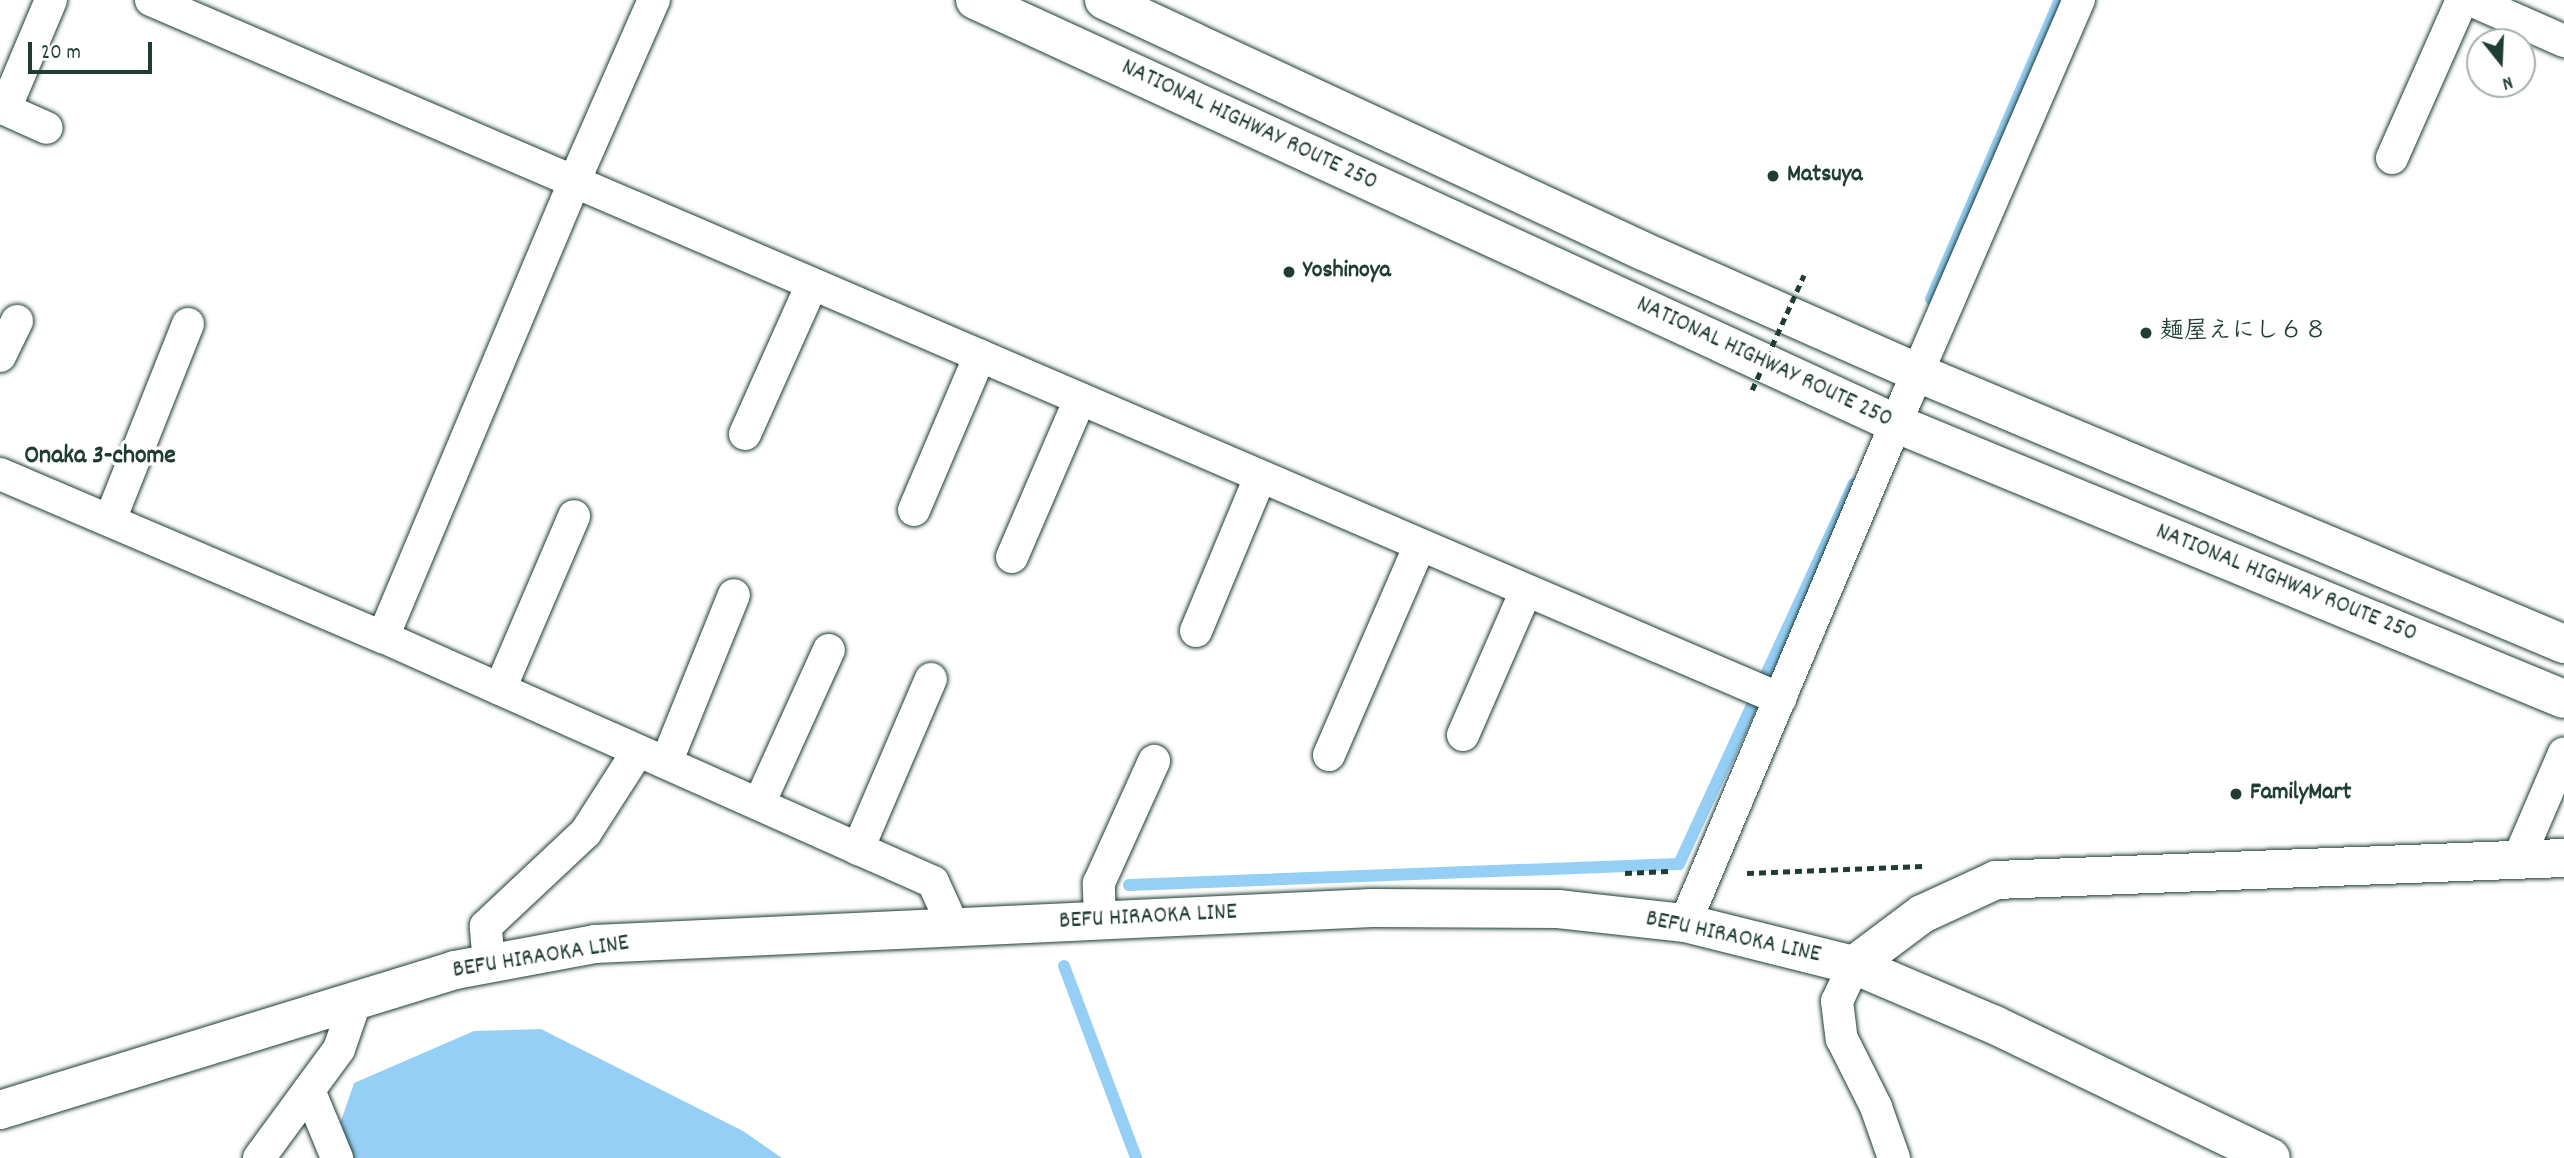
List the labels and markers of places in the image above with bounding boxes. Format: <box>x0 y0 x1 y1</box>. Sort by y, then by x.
place label: Matsuya <box>1787 162 1863 190</box>
marker: Matsuya <box>1765 168 1781 184</box>
place label: Yoshinoya <box>1303 258 1391 286</box>
marker: Yoshinoya <box>1281 264 1297 280</box>
place label: 麺屋えにし６８ <box>2160 319 2328 347</box>
marker: 麺屋えにし６８ <box>2138 325 2154 341</box>
place label: FamilyMart <box>2250 780 2351 808</box>
marker: FamilyMart <box>2228 786 2244 802</box>

